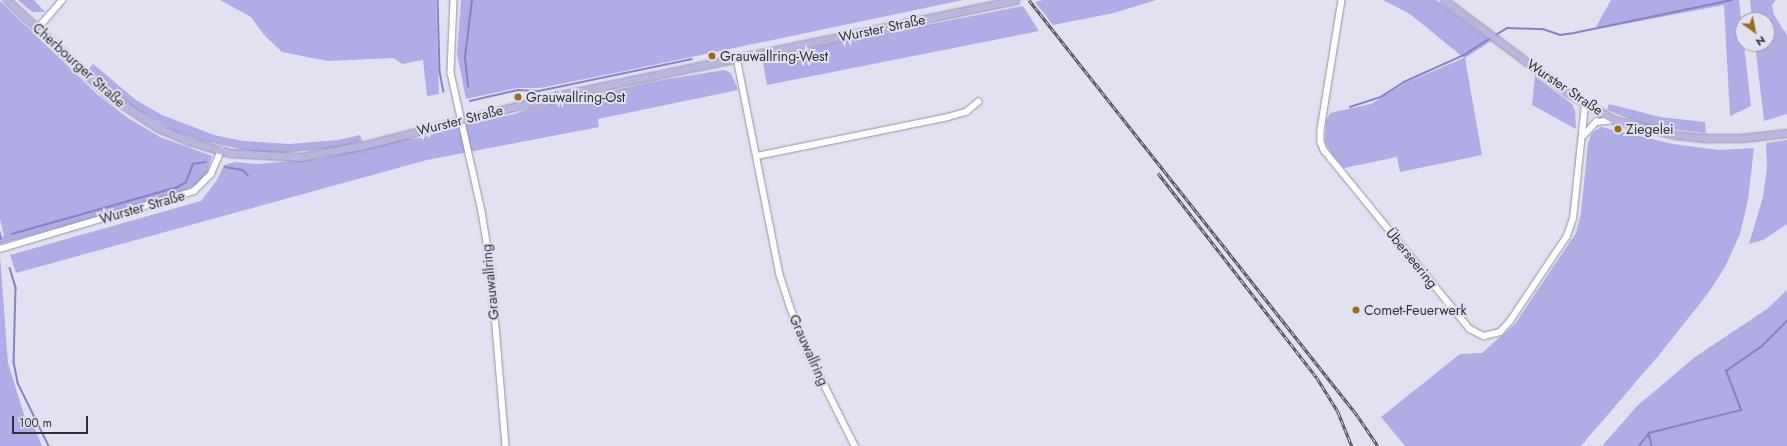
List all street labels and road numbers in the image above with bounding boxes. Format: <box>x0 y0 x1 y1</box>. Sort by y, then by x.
street label: Wurster Straße <box>837 11 927 45</box>
street label: Cherbourger Straße <box>29 19 129 111</box>
street label: Wurster Straße <box>1524 55 1606 119</box>
street label: Wurster Straße <box>415 101 505 139</box>
street label: Wurster Straße <box>97 187 187 227</box>
street label: Überseering <box>1383 225 1441 291</box>
street label: Grauwallring <box>478 243 502 321</box>
street label: Grauwallring <box>786 312 832 388</box>

